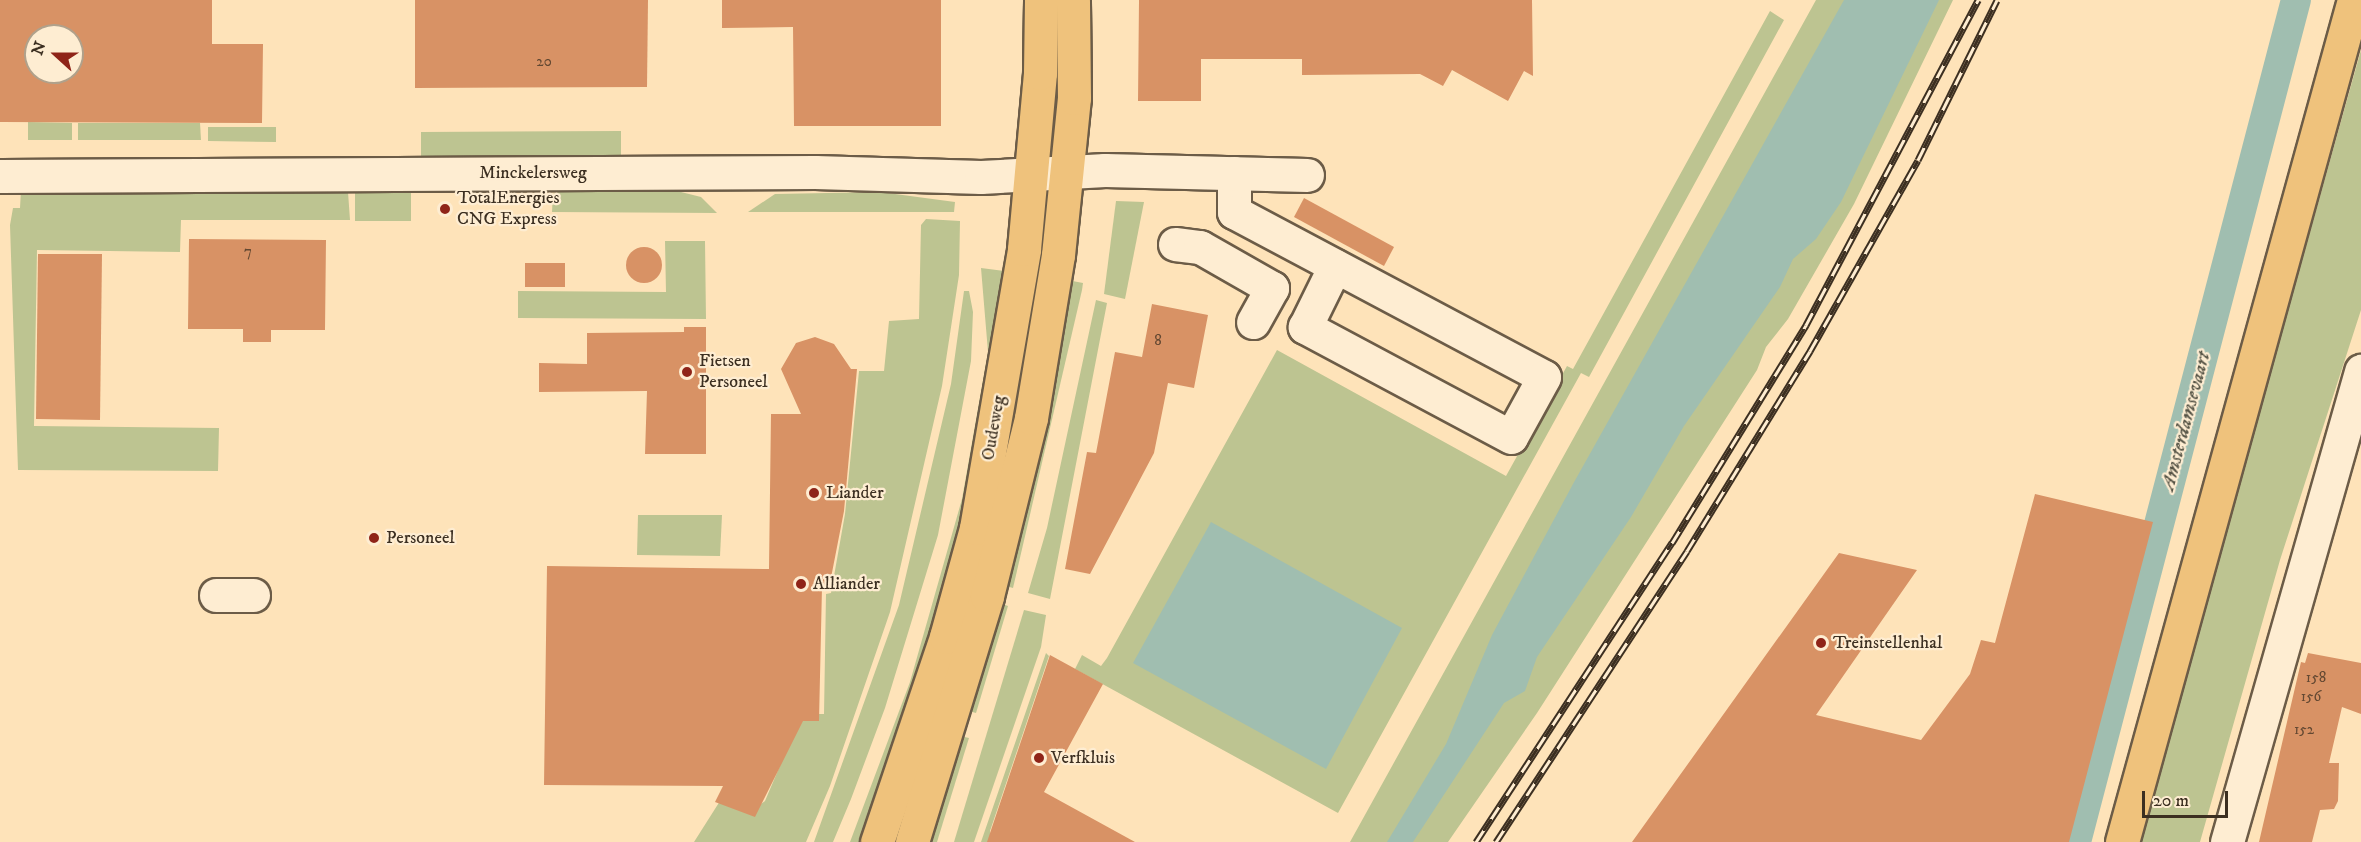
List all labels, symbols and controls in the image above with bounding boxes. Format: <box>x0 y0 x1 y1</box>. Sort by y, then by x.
north arrow <box>24 24 84 84</box>
text: N <box>27 39 51 58</box>
house number: 20 <box>536 53 552 71</box>
street label: Minckelersweg <box>479 162 587 184</box>
place label: TotalEnergies CNG Express <box>457 188 559 230</box>
marker: TotalEnergies CNG Express <box>438 202 452 216</box>
house number: 7 <box>244 243 252 261</box>
house number: 8 <box>1154 332 1162 350</box>
water label: Amsterdamsevaart <box>2156 349 2216 493</box>
place label: Fietsen Personeel <box>699 351 768 394</box>
marker: Fietsen Personeel <box>680 365 694 379</box>
street label: Oudeweg <box>978 394 1010 462</box>
place label: Liander <box>826 482 884 504</box>
marker: Liander <box>807 486 821 500</box>
place label: Personeel <box>386 527 455 549</box>
marker: Personeel <box>367 531 381 545</box>
place label: Alliander <box>813 573 880 595</box>
marker: Alliander <box>794 577 808 591</box>
place label: Treinstellenhal <box>1833 632 1942 654</box>
marker: Treinstellenhal <box>1814 636 1828 650</box>
house number: 158 <box>2306 669 2326 687</box>
house number: 156 <box>2301 688 2321 706</box>
house number: 152 <box>2294 721 2314 739</box>
place label: Verfkluis <box>1051 747 1115 769</box>
marker: Verfkluis <box>1032 751 1046 765</box>
scale bar <box>2145 779 2230 817</box>
text: 20 m <box>2153 790 2189 812</box>

